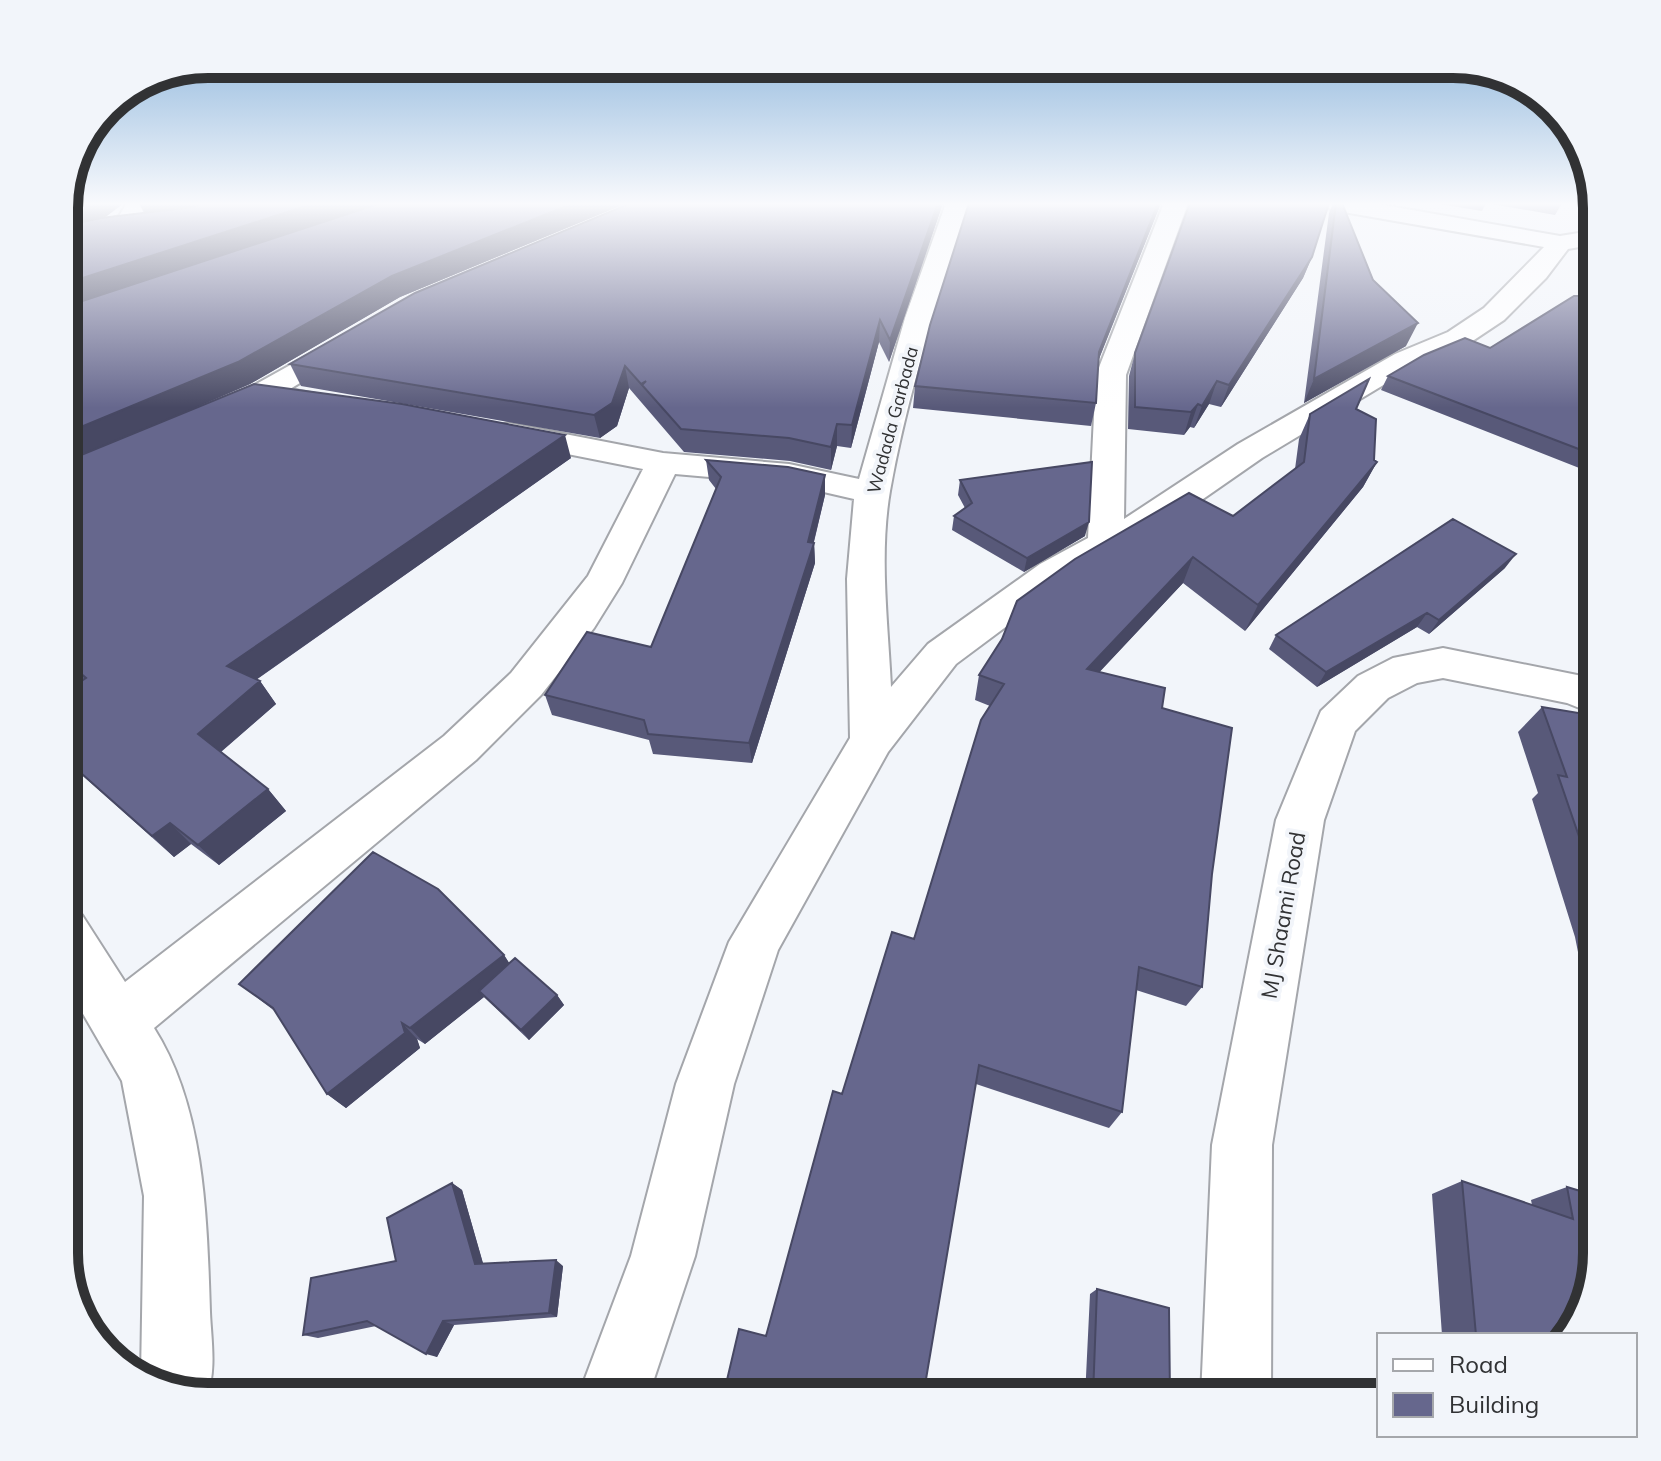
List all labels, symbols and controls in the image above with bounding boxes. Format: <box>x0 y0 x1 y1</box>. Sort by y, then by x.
street label: Wadada Garbada <box>862 344 923 496</box>
street label: MJ Shaami Road <box>1255 829 1311 1001</box>
legend <box>1377 1333 1637 1437</box>
text: Road <box>1449 1349 1508 1379</box>
text: Building <box>1449 1389 1539 1419</box>

